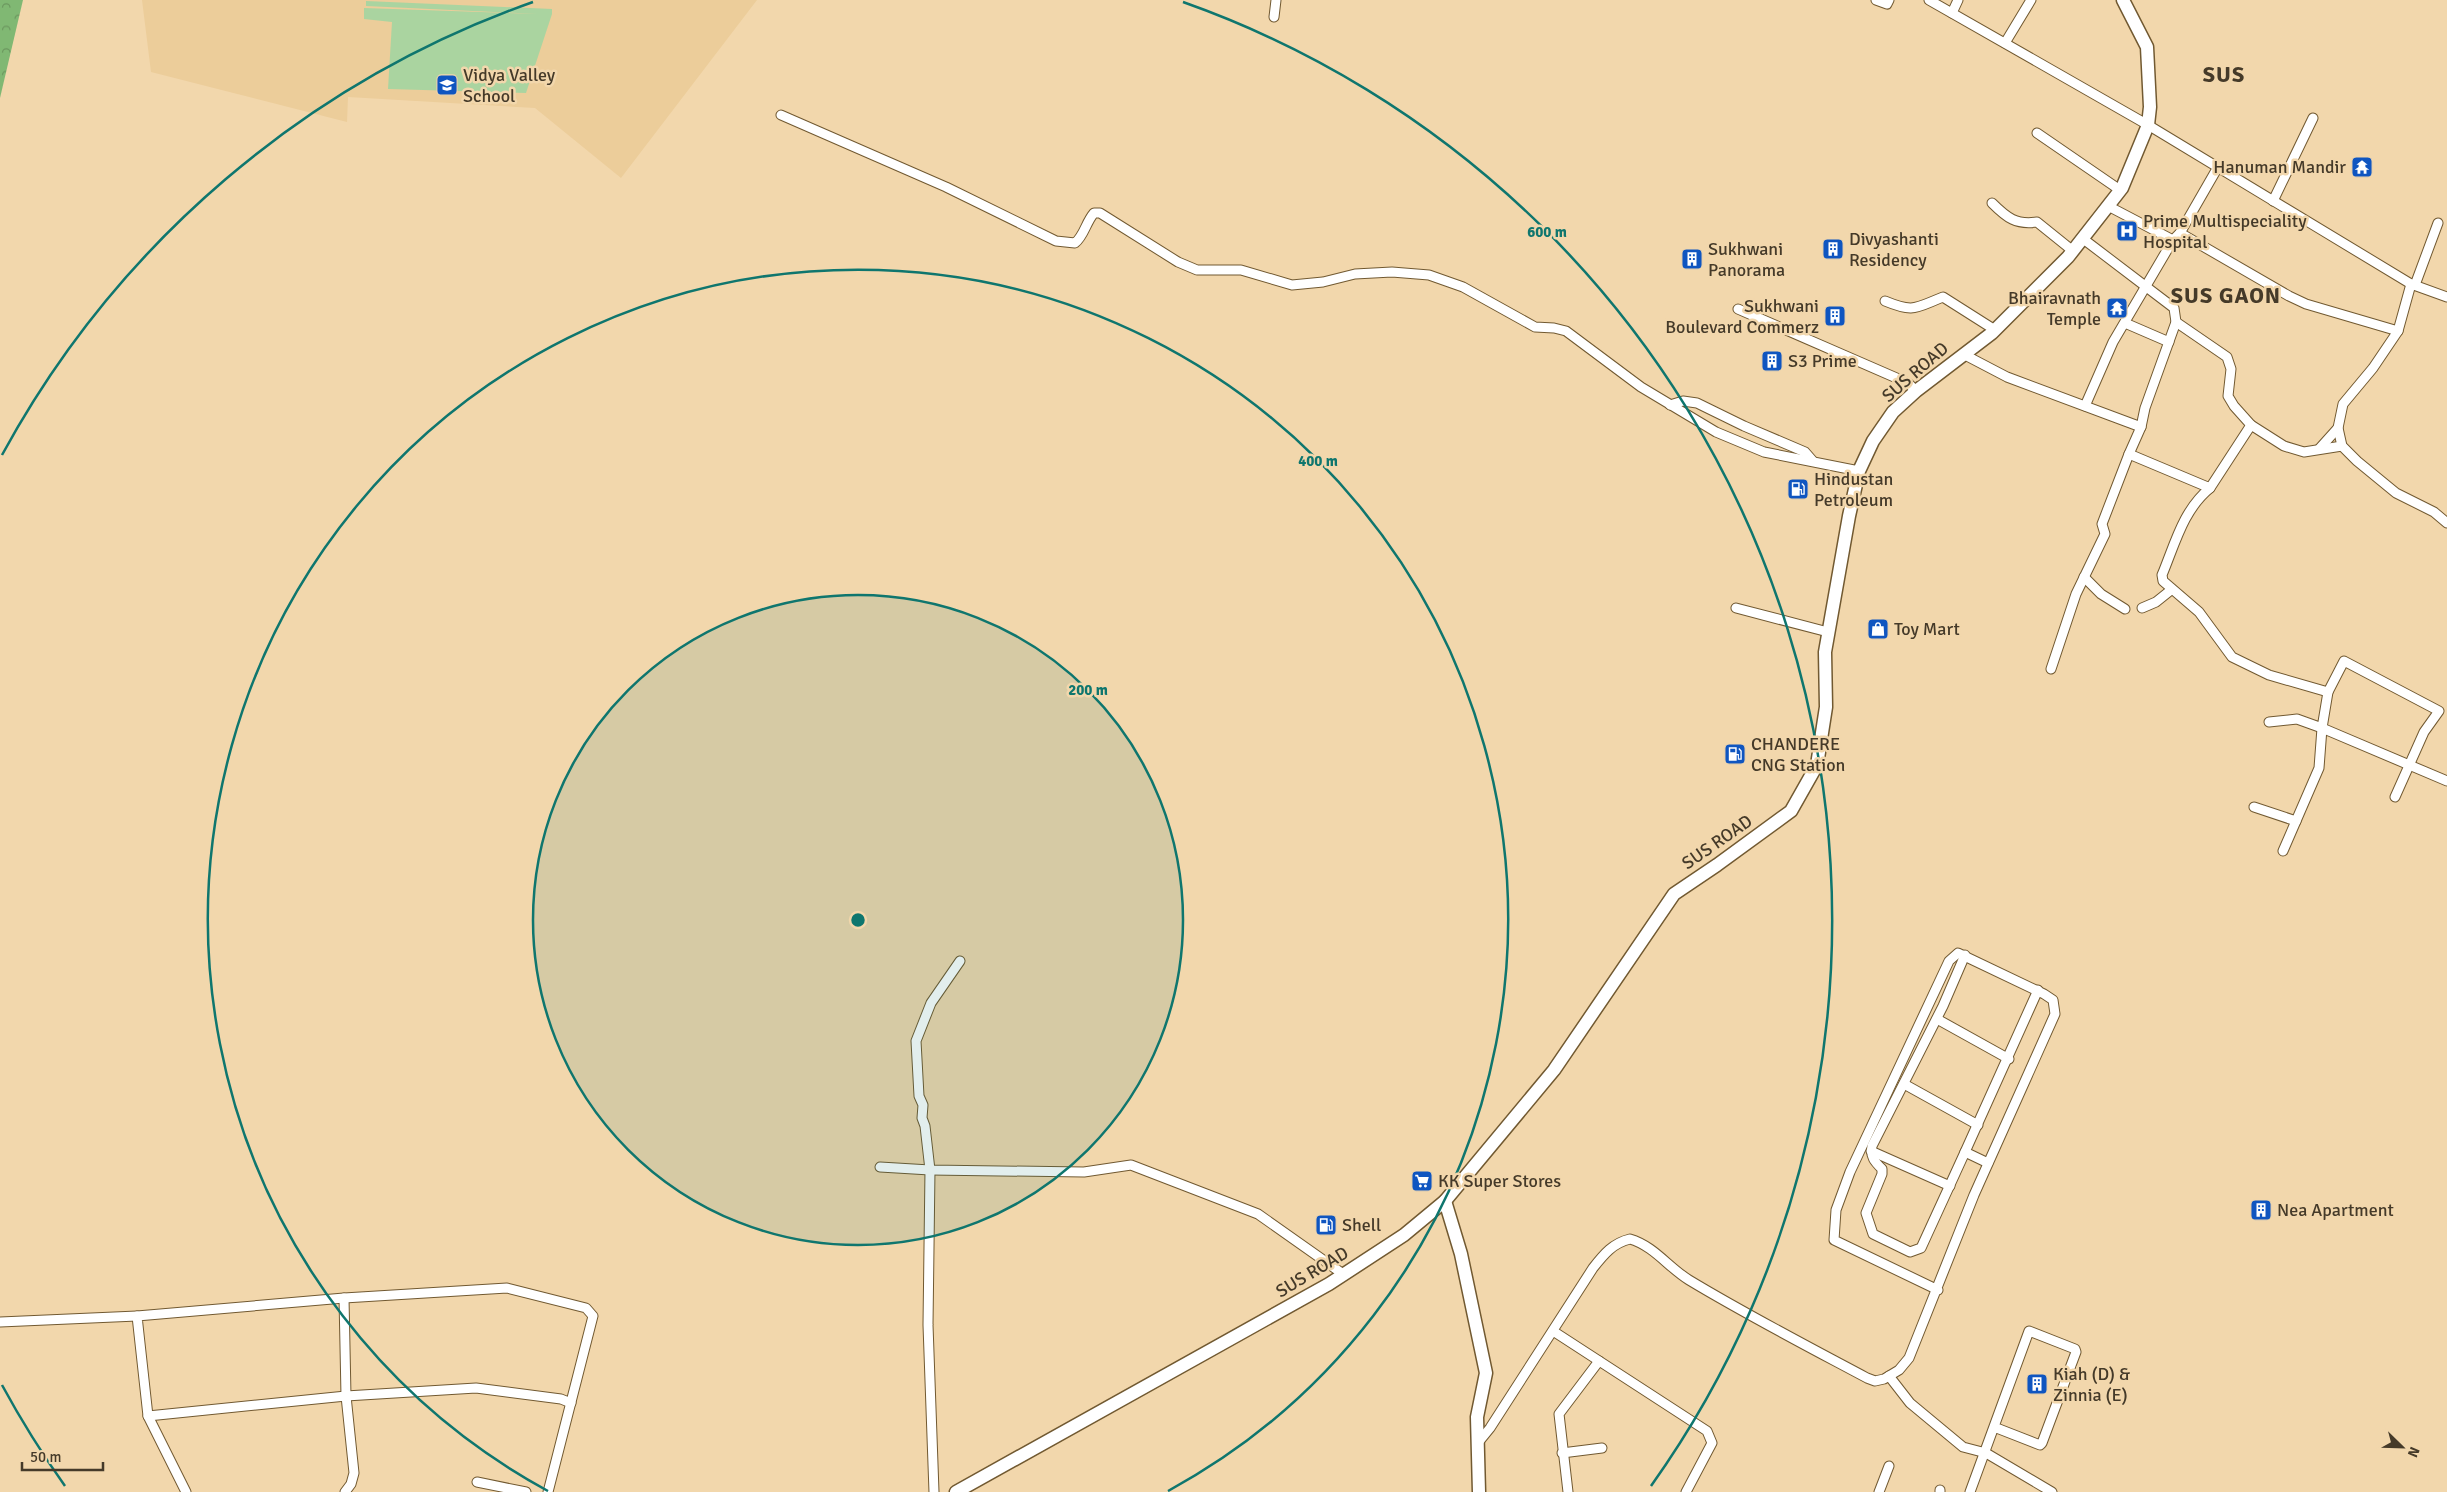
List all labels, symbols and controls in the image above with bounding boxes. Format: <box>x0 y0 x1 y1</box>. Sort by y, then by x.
district label: SUS <box>2203 61 2245 88</box>
place label: Vidya Valley School <box>463 64 556 107</box>
school or university icon: Vidya Valley School <box>435 73 459 97</box>
temple icon: Hanuman Mandir <box>2350 155 2374 179</box>
place label: Hanuman Mandir <box>2213 156 2346 178</box>
place label: Prime Multispeciality Hospital <box>2143 210 2307 253</box>
hospital icon: Prime Multispeciality Hospital <box>2115 219 2139 243</box>
text: 600 m <box>1527 223 1567 241</box>
place label: Divyashanti Residency <box>1849 228 1939 271</box>
building icon: Divyashanti Residency <box>1821 237 1845 261</box>
place label: Sukhwani Panorama <box>1708 238 1785 281</box>
building icon: Sukhwani Panorama <box>1680 247 1704 271</box>
district label: SUS GAON <box>2171 282 2281 309</box>
place label: Bhairavnath Temple <box>2008 287 2101 330</box>
place label: Sukhwani Boulevard Commerz <box>1665 295 1819 338</box>
temple icon: Bhairavnath Temple <box>2105 296 2129 320</box>
building icon: Sukhwani Boulevard Commerz <box>1823 304 1847 328</box>
street label: SUS ROAD <box>1877 337 1953 407</box>
building icon: S3 Prime <box>1760 349 1784 373</box>
place label: S3 Prime <box>1788 350 1857 372</box>
text: 400 m <box>1298 452 1338 470</box>
place label: Hindustan Petroleum <box>1814 468 1893 511</box>
fuel station icon: Hindustan Petroleum <box>1786 477 1810 501</box>
shop icon: Toy Mart <box>1866 617 1890 641</box>
place label: Toy Mart <box>1894 618 1960 640</box>
text: 200 m <box>1068 681 1108 699</box>
place label: CHANDERE CNG Station <box>1751 733 1845 776</box>
fuel station icon: CHANDERE CNG Station <box>1723 742 1747 766</box>
street label: SUS ROAD <box>1678 810 1756 874</box>
centre of rings <box>849 911 867 929</box>
supermarket icon: KK Super Stores <box>1410 1169 1434 1193</box>
place label: KK Super Stores <box>1438 1170 1561 1192</box>
building icon: Nea Apartment <box>2249 1198 2273 1222</box>
place label: Nea Apartment <box>2277 1199 2394 1221</box>
fuel station icon: Shell <box>1314 1213 1338 1237</box>
place label: Shell <box>1342 1214 1381 1236</box>
street label: SUS ROAD <box>1272 1242 1352 1302</box>
place label: Kiah (D) & Zinnia (E) <box>2053 1363 2130 1406</box>
building icon: Kiah (D) & Zinnia (E) <box>2025 1372 2049 1396</box>
north arrow <box>2377 1422 2427 1472</box>
scale bar <box>22 1440 104 1472</box>
text: N <box>2404 1444 2423 1460</box>
text: 50 m <box>30 1448 61 1466</box>

